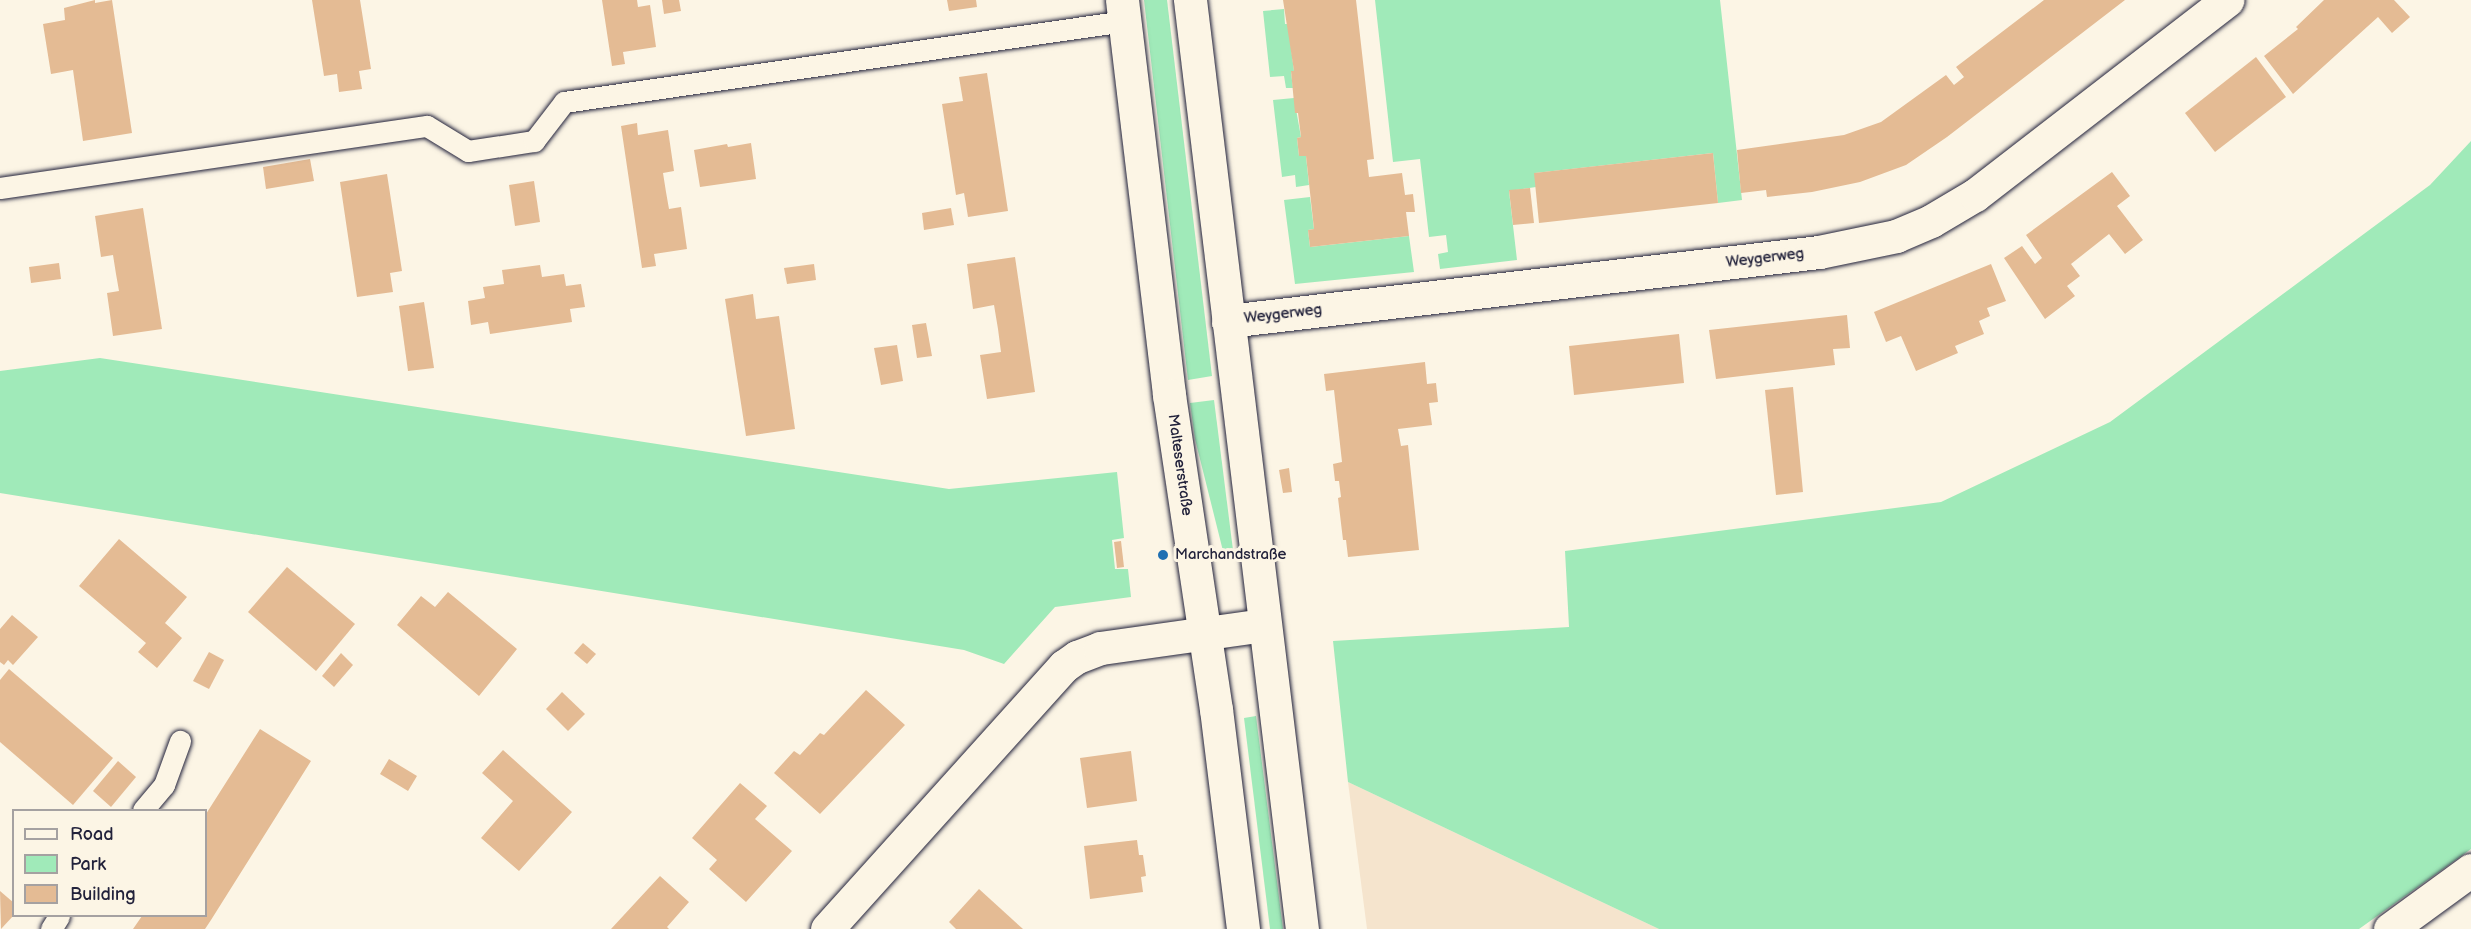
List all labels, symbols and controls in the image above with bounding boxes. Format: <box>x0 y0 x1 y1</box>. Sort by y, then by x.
street label: Weygerweg <box>1725 244 1805 272</box>
street label: Weygerweg <box>1243 300 1323 328</box>
street label: Malteserstraße <box>1164 413 1196 517</box>
place label: Marchandstraße <box>1175 546 1286 564</box>
marker: Marchandstraße <box>1156 548 1170 562</box>
legend <box>12 809 207 917</box>
text: Road <box>70 824 114 845</box>
text: Park <box>70 854 106 875</box>
text: Building <box>70 884 136 905</box>

